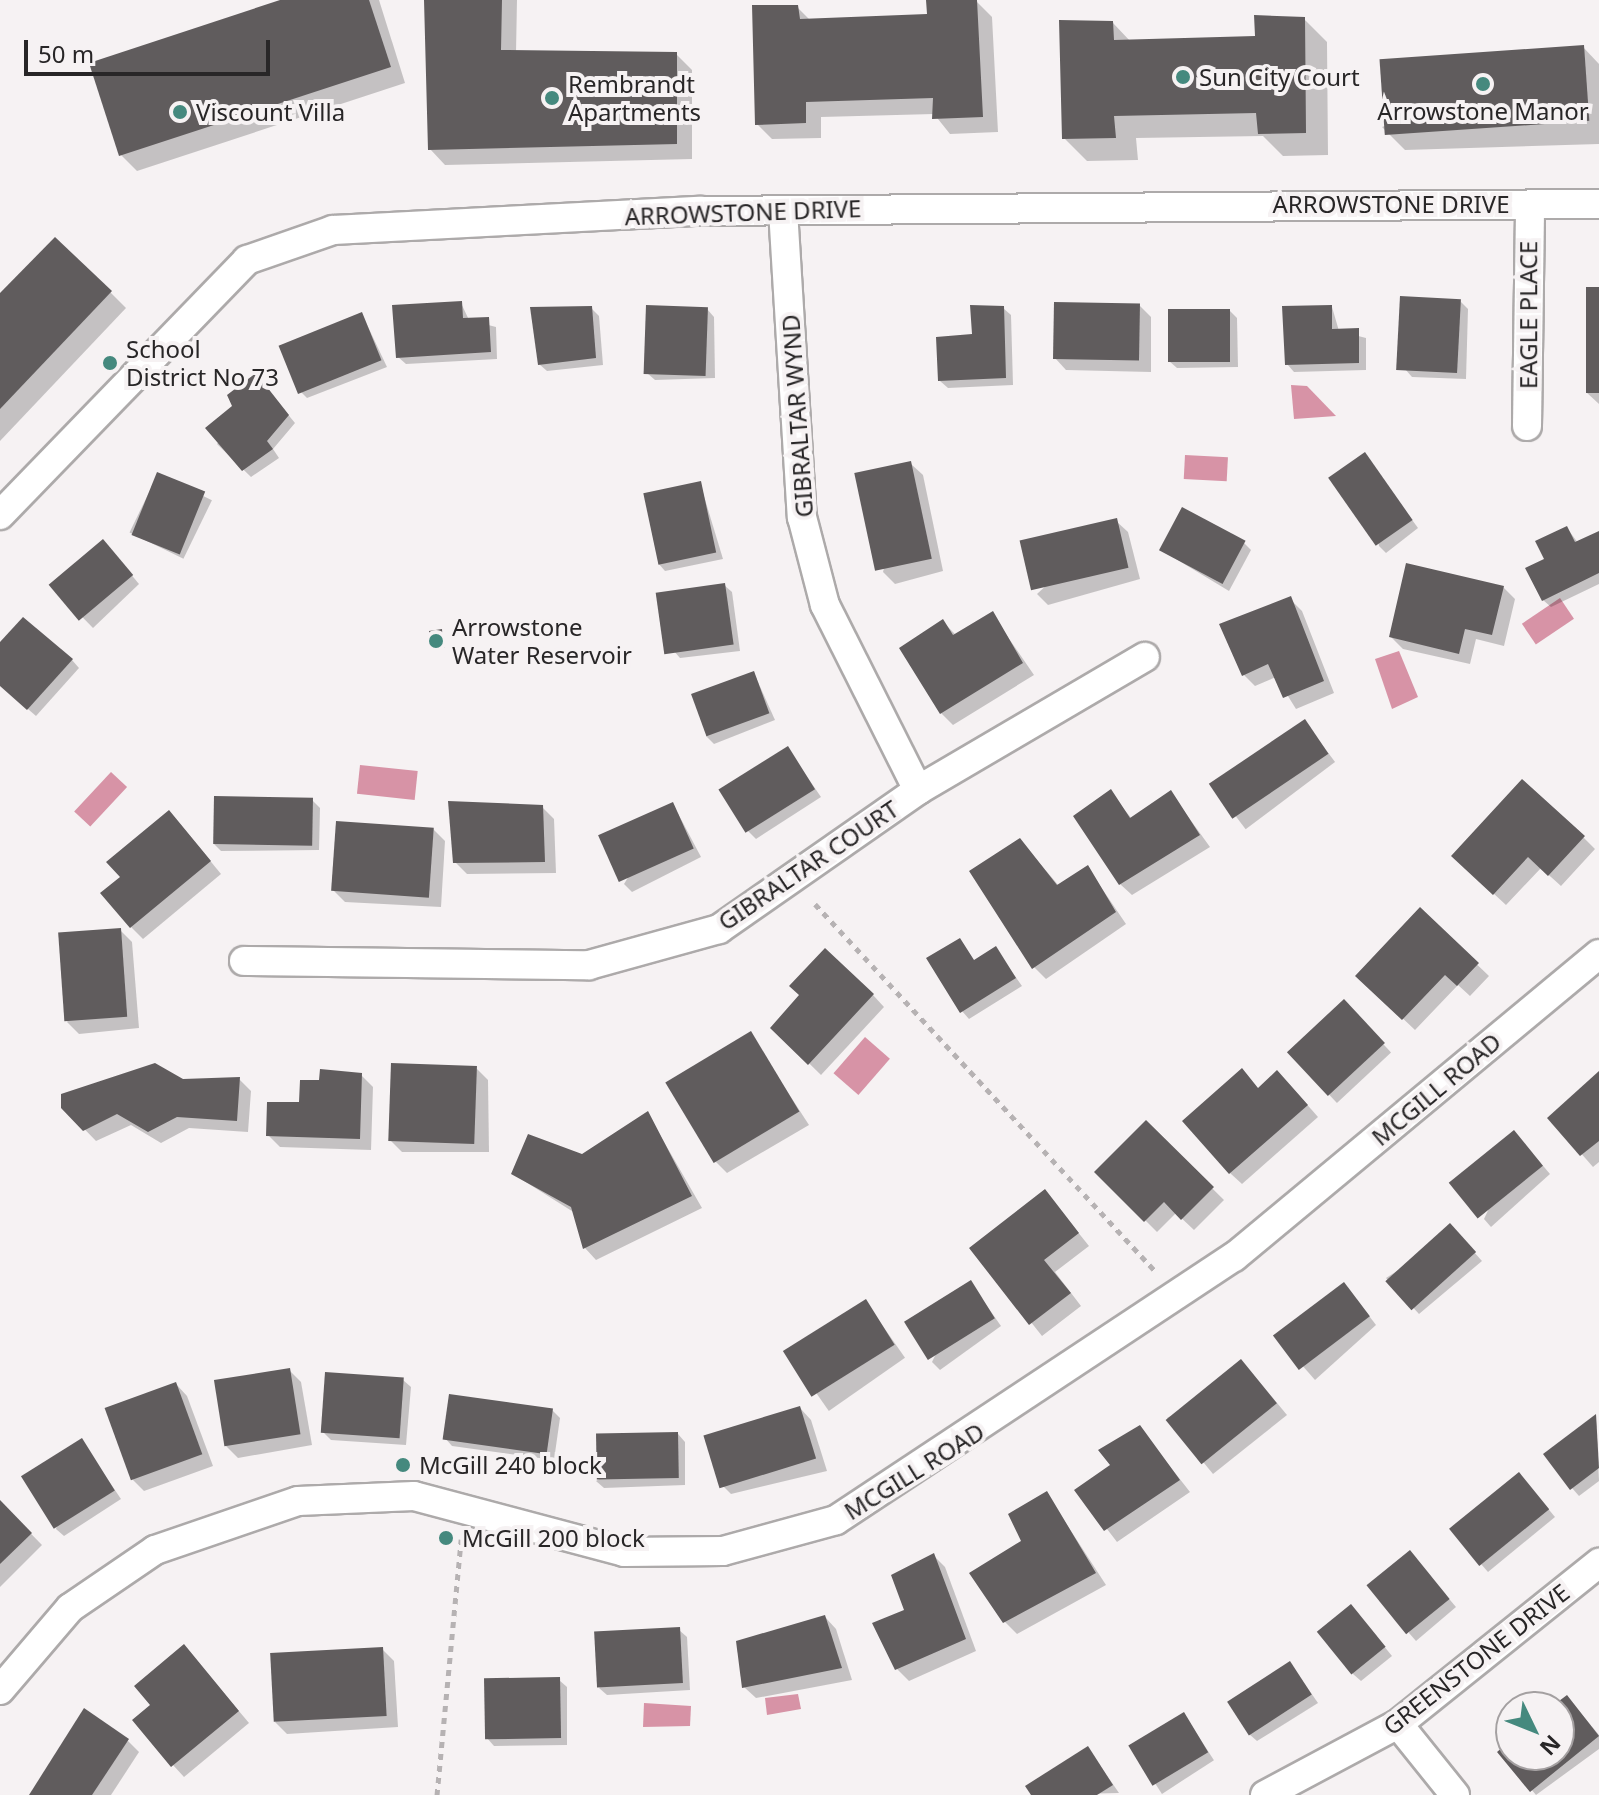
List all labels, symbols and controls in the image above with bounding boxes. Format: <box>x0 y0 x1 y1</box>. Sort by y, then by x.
scale bar <box>28 24 274 74</box>
text: 50 m <box>38 37 94 70</box>
place label: Sun City Court <box>1199 63 1360 91</box>
marker: Sun City Court <box>1174 68 1192 86</box>
place label: Rembrandt Apartments <box>568 70 701 126</box>
marker: Arrowstone Manor <box>1474 75 1492 93</box>
marker: Rembrandt Apartments <box>543 89 561 107</box>
place label: Arrowstone Manor <box>1377 97 1589 125</box>
place label: Viscount Villa <box>196 98 345 126</box>
marker: Viscount Villa <box>171 103 189 121</box>
street label: ARROWSTONE DRIVE <box>1273 190 1509 218</box>
street label: ARROWSTONE DRIVE <box>624 193 862 231</box>
street label: EAGLE PLACE <box>1514 241 1542 389</box>
street label: GIBRALTAR WYND <box>776 314 818 518</box>
place label: School District No 73 <box>126 335 279 391</box>
marker: School District No 73 <box>101 354 119 372</box>
place label: Arrowstone Water Reservoir <box>452 613 632 669</box>
marker: Arrowstone Water Reservoir <box>427 632 445 650</box>
street label: GIBRALTAR COURT <box>712 794 904 936</box>
street label: MCGILL ROAD <box>1366 1027 1506 1151</box>
street label: MCGILL ROAD <box>839 1417 989 1525</box>
place label: McGill 240 block <box>419 1451 602 1479</box>
marker: McGill 240 block <box>394 1456 412 1474</box>
place label: McGill 200 block <box>462 1524 645 1552</box>
marker: McGill 200 block <box>437 1529 455 1547</box>
street label: GREENSTONE DRIVE <box>1377 1577 1575 1741</box>
north arrow <box>1495 1691 1575 1771</box>
text: N <box>1534 1729 1568 1763</box>

